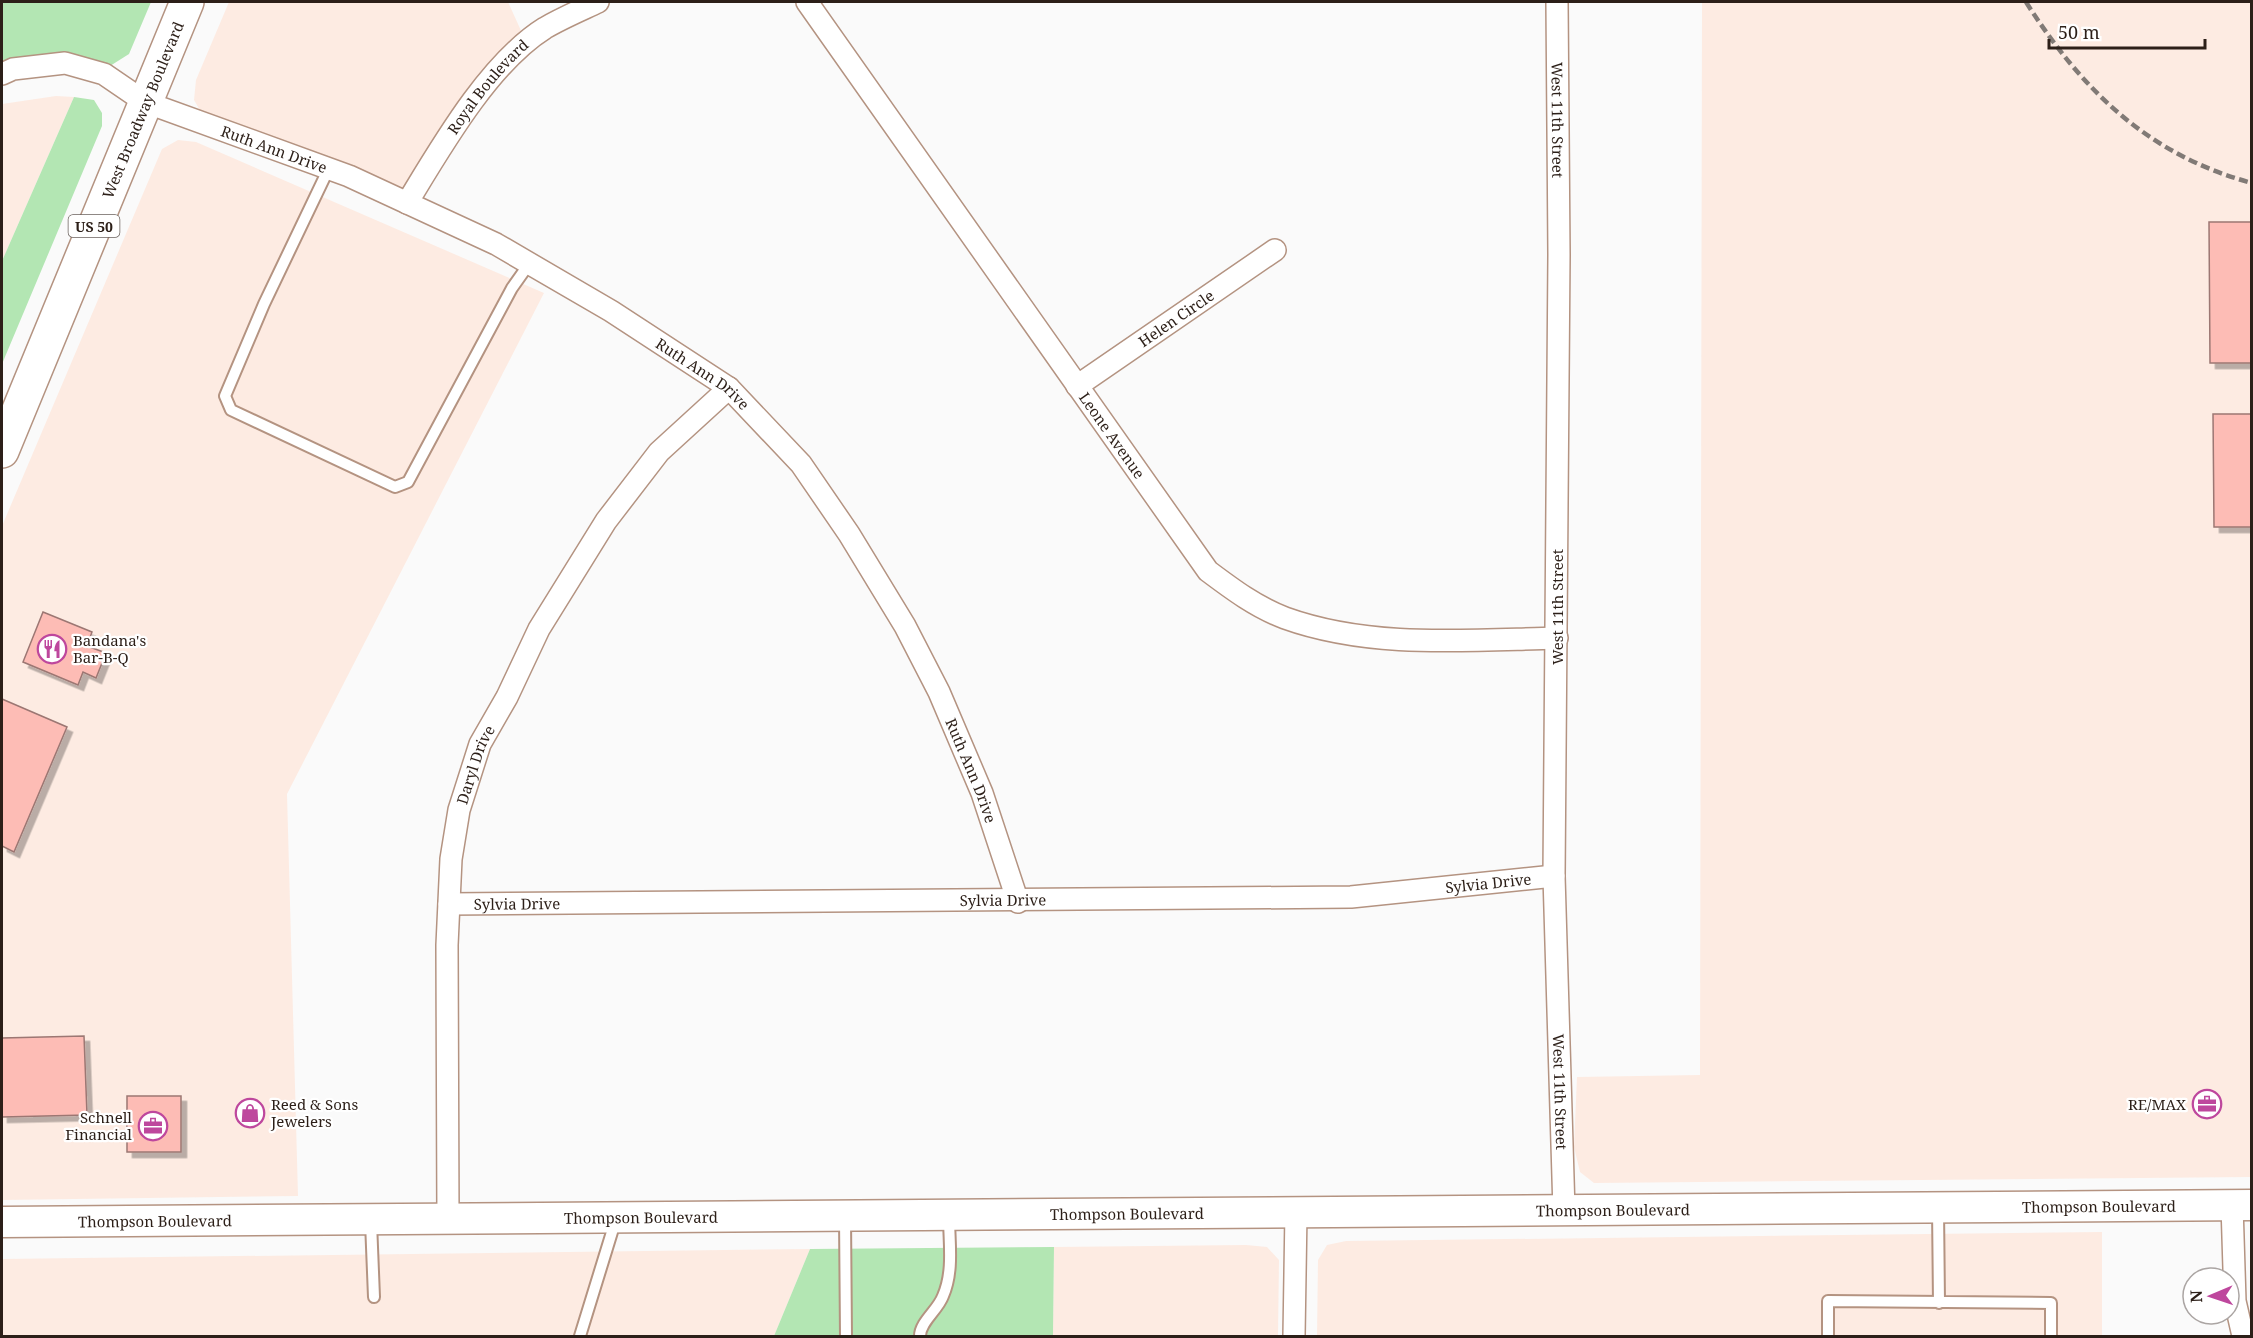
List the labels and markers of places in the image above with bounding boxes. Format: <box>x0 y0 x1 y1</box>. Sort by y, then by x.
place label: Bandana's Bar-B-Q <box>73 630 146 667</box>
restaurant icon: Bandana's Bar-B-Q <box>36 633 68 665</box>
office icon: RE/MAX <box>2191 1088 2223 1120</box>
place label: Reed & Sons Jewelers <box>270 1094 359 1131</box>
place label: RE/MAX <box>2128 1094 2186 1114</box>
shop icon: Reed & Sons Jewelers <box>234 1097 266 1129</box>
place label: Schnell Financial <box>65 1107 132 1144</box>
office icon: Schnell Financial <box>137 1110 169 1142</box>

